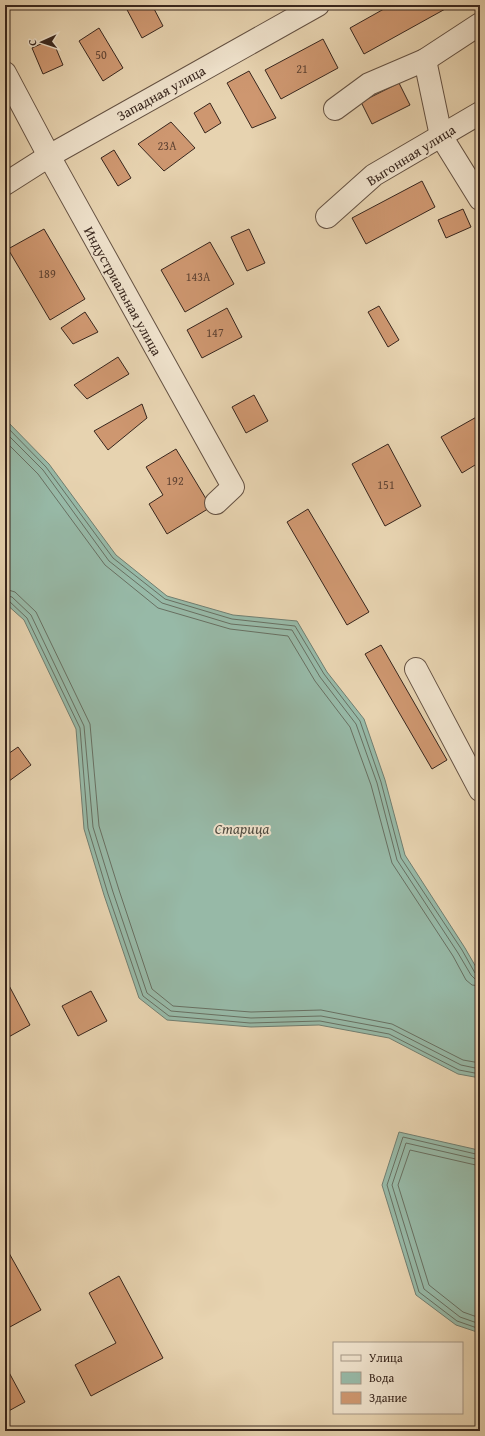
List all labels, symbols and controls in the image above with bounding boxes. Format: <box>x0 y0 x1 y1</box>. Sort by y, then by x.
north arrow <box>22 22 62 62</box>
text: С <box>24 39 40 46</box>
house number: 50 <box>95 46 107 63</box>
street label: Западная улица <box>113 60 209 126</box>
house number: 21 <box>296 60 308 77</box>
street label: Выгонная улица <box>363 119 460 190</box>
house number: 23А <box>158 137 177 154</box>
street label: Индустриальная улица <box>79 223 167 359</box>
house number: 189 <box>38 265 56 282</box>
house number: 143А <box>186 268 211 285</box>
house number: 147 <box>206 324 224 341</box>
house number: 192 <box>166 472 184 489</box>
house number: 151 <box>377 476 395 493</box>
water label: Старица <box>215 818 269 839</box>
legend <box>333 1342 463 1414</box>
text: Улица <box>369 1349 403 1366</box>
text: Вода <box>369 1369 394 1386</box>
text: Здание <box>369 1389 408 1406</box>

